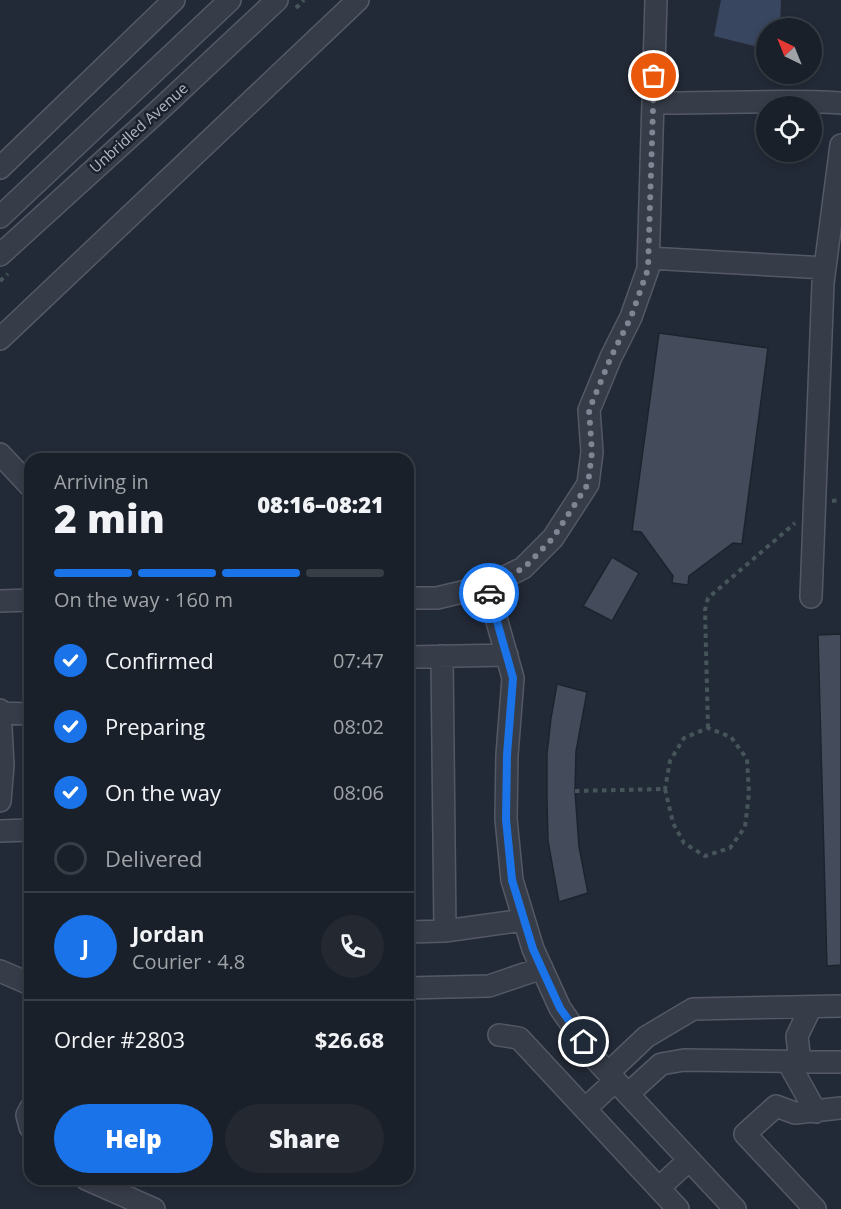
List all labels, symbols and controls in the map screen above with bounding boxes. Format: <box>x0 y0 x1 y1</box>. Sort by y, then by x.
north arrow <box>756 18 822 84</box>
map controls <box>756 18 822 162</box>
pin <box>628 50 679 101</box>
icon: bag <box>637 59 670 92</box>
street label: Unbridled Avenue <box>85 78 192 177</box>
button: locate <box>756 96 822 162</box>
text: Arriving in <box>54 468 149 495</box>
text: 08:16–08:21 <box>257 489 384 519</box>
text: 2 min <box>54 491 165 544</box>
courier <box>459 563 519 623</box>
icon: car <box>473 577 506 610</box>
text: On the way · 160 m <box>54 586 233 613</box>
icon: check <box>54 644 87 677</box>
text: Confirmed <box>105 645 214 675</box>
text: 07:47 <box>333 647 384 674</box>
icon: check <box>54 710 87 743</box>
text: Preparing <box>105 711 205 741</box>
text: 08:02 <box>333 713 384 740</box>
icon: check <box>54 776 87 809</box>
text: On the way <box>105 777 221 807</box>
text: 08:06 <box>333 779 384 806</box>
text: Delivered <box>105 843 203 873</box>
button: phone <box>321 915 384 978</box>
text: Jordan <box>132 918 205 948</box>
text: J <box>82 931 89 961</box>
text: Courier · 4.8 <box>132 948 245 975</box>
pin <box>558 1016 609 1067</box>
text: Order #2803 <box>54 1024 185 1054</box>
text: $26.68 <box>315 1024 384 1054</box>
icon: home <box>567 1025 600 1058</box>
button: Help <box>54 1104 213 1173</box>
button: Share <box>225 1104 384 1173</box>

